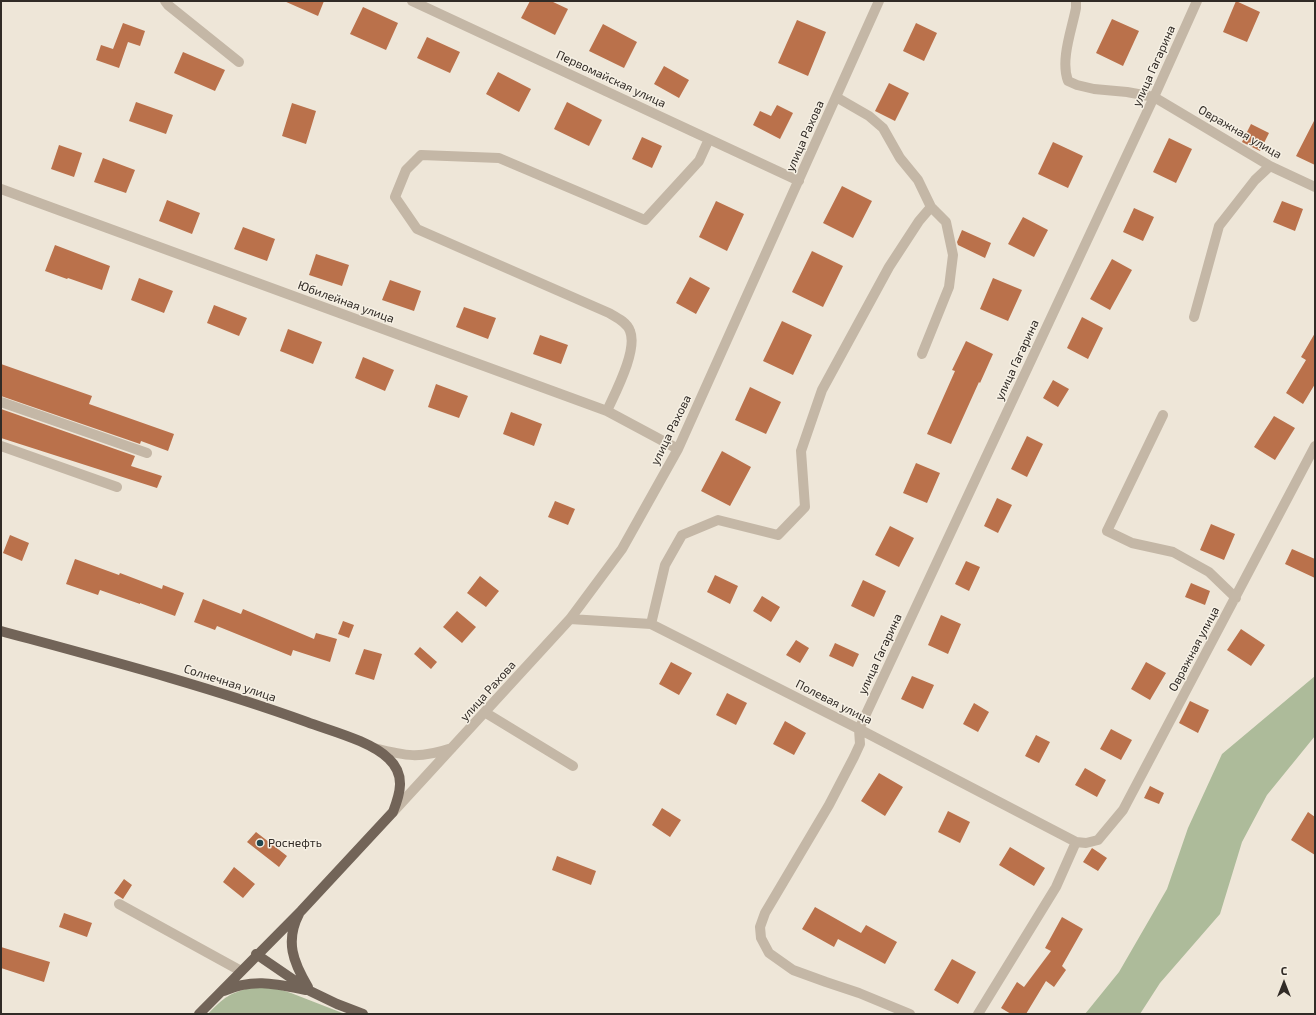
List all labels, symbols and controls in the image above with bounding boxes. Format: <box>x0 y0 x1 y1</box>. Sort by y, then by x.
street label: улица Гагарина <box>1130 23 1178 109</box>
street label: Первомайская улица <box>554 47 668 111</box>
street label: улица Рахова <box>783 98 827 174</box>
street label: Овражная улица <box>1196 102 1284 162</box>
street label: Юбилейная улица <box>296 278 396 326</box>
street label: улица Гагарина <box>992 317 1042 403</box>
street label: улица Рахова <box>648 393 694 467</box>
street label: Овражная улица <box>1166 604 1222 694</box>
street label: улица Гагарина <box>855 611 905 697</box>
street label: улица Рахова <box>457 658 519 724</box>
street label: Солнечная улица <box>182 661 278 705</box>
street label: Полевая улица <box>793 677 875 727</box>
place label: Роснефть <box>268 836 322 850</box>
marker: Роснефть <box>255 838 265 848</box>
north arrow <box>1264 963 1304 1003</box>
text: С <box>1281 964 1287 977</box>

